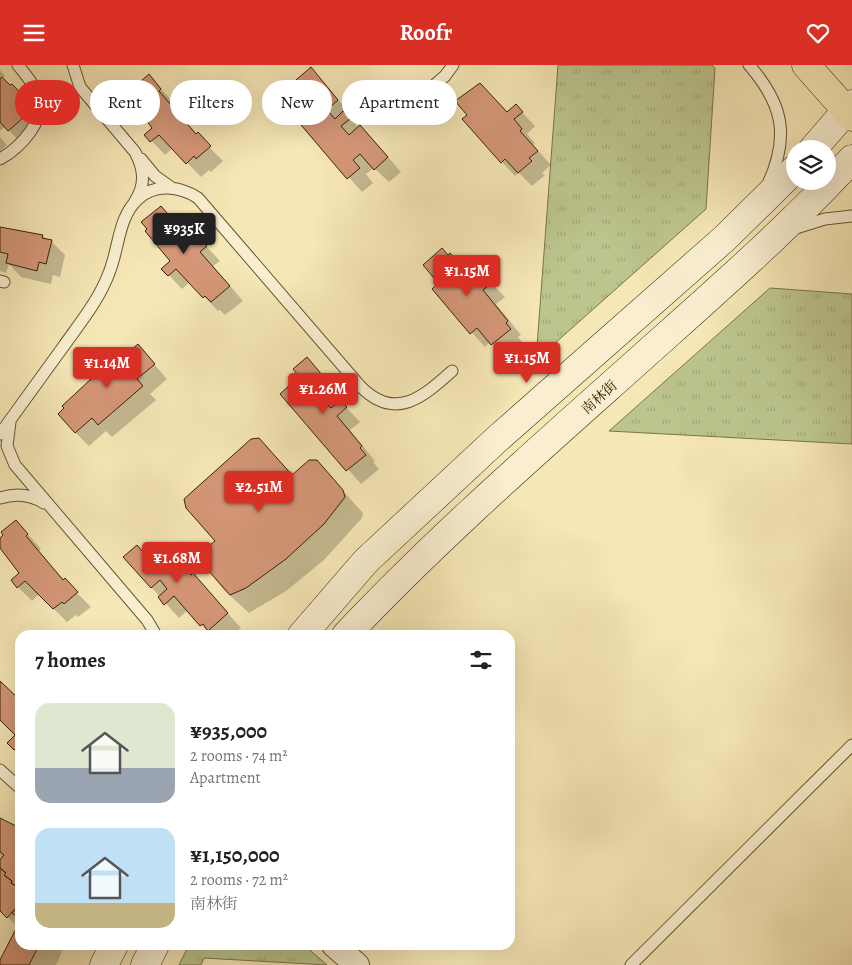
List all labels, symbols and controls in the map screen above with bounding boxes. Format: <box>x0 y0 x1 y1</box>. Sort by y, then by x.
text: Roofr <box>400 18 452 48</box>
icon: menu <box>20 19 48 47</box>
icon: heart <box>804 19 832 47</box>
chip: Buy <box>15 80 80 125</box>
chip: Rent <box>90 80 160 125</box>
chip: Filters <box>170 80 252 125</box>
chip: New <box>262 80 332 125</box>
chip: Apartment <box>342 80 457 125</box>
map controls <box>786 140 836 190</box>
button: layers <box>786 140 836 190</box>
pin: ¥935K <box>149 213 219 255</box>
text: ¥935K <box>164 218 204 240</box>
pin: ¥1.15M <box>426 255 508 297</box>
text: ¥1.15M <box>444 260 490 282</box>
pin: ¥1.15M <box>486 341 568 384</box>
pin: ¥1.14M <box>66 347 148 389</box>
text: ¥1.15M <box>504 347 550 369</box>
text: ¥1.14M <box>84 352 130 374</box>
pin: ¥1.26M <box>282 373 364 415</box>
street label: 南林街 <box>577 376 621 418</box>
text: ¥1.26M <box>299 378 347 400</box>
pin: ¥2.51M <box>218 471 300 513</box>
text: ¥2.51M <box>235 476 283 498</box>
pin: ¥1.68M <box>136 541 218 584</box>
text: ¥1.68M <box>153 547 201 569</box>
text: 7 homes <box>35 646 106 674</box>
icon: filters <box>467 646 495 674</box>
text: ¥935,000 <box>190 717 267 745</box>
icon: home <box>75 723 135 783</box>
text: 2 rooms · 74 m² <box>190 745 288 767</box>
text: Apartment <box>190 767 261 789</box>
text: ¥1,150,000 <box>190 841 280 869</box>
icon: home <box>75 848 135 908</box>
text: 2 rooms · 72 m² <box>190 869 288 891</box>
text: 南林街 <box>190 893 238 915</box>

